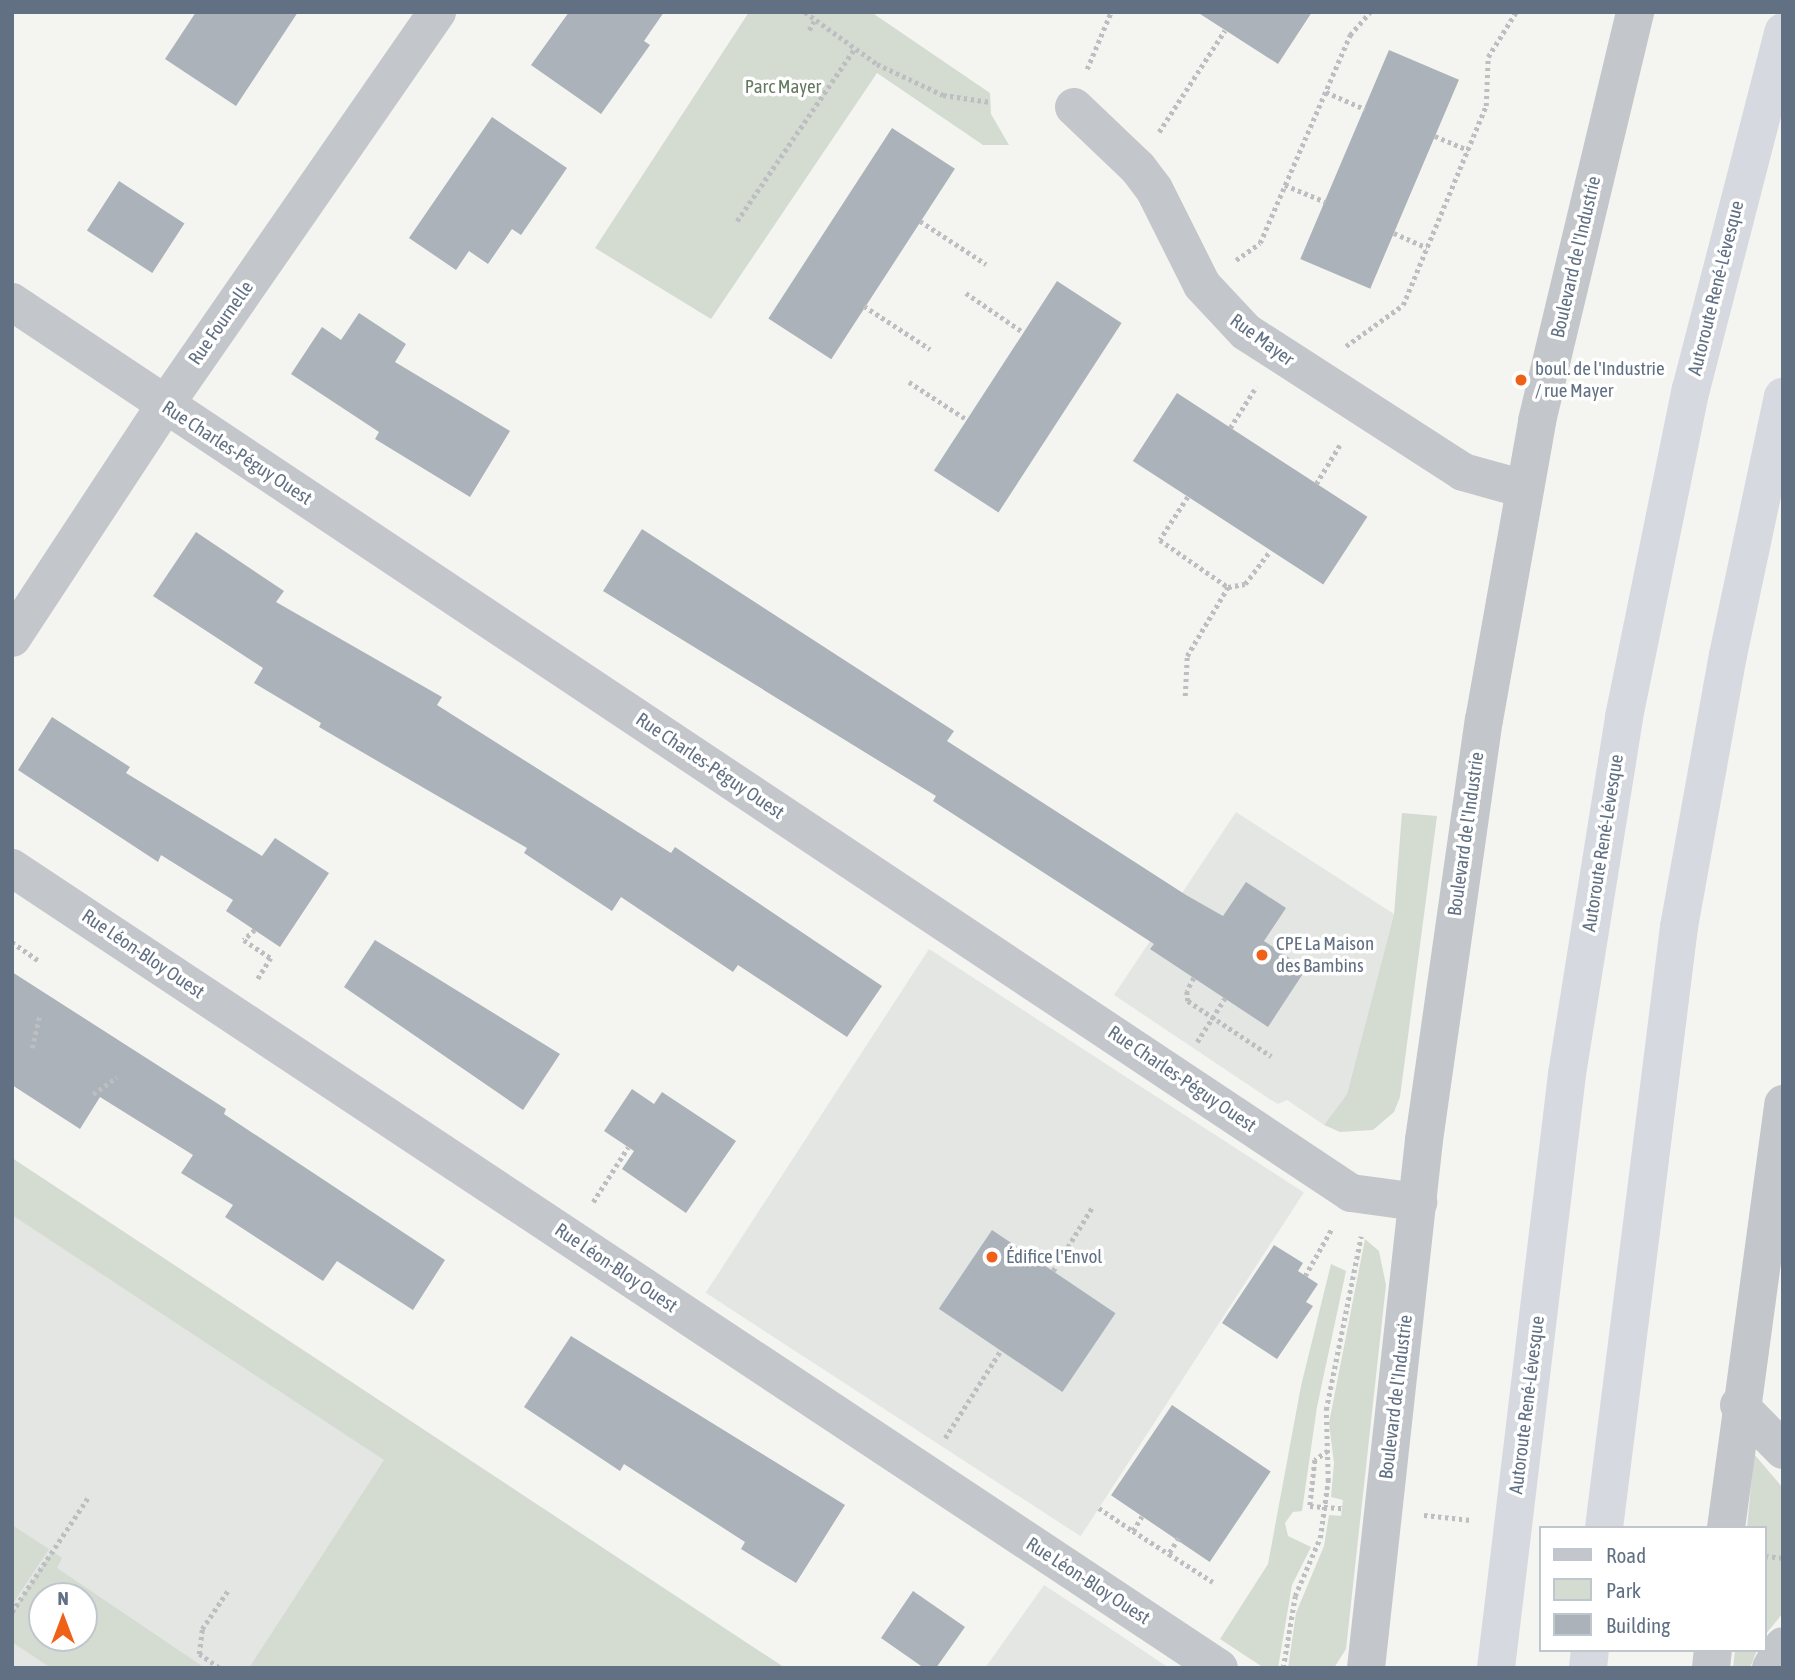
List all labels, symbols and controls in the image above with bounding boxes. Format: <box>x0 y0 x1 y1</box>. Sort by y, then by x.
park label: Parc Mayer <box>745 76 821 98</box>
street label: Boulevard de l'Industrie <box>1546 174 1606 340</box>
street label: Autoroute René-Lévesque <box>1683 198 1749 378</box>
street label: Rue Fournelle <box>184 277 258 369</box>
street label: Rue Mayer <box>1226 309 1298 371</box>
place label: boul. de l'Industrie / rue Mayer <box>1535 358 1665 402</box>
marker: boul. de l'Industrie / rue Mayer <box>1513 372 1529 388</box>
street label: Rue Charles-Péguy Ouest <box>158 396 316 510</box>
street label: Rue Charles-Péguy Ouest <box>632 708 788 824</box>
street label: Boulevard de l'Industrie <box>1443 750 1489 918</box>
street label: Autoroute René-Lévesque <box>1578 753 1628 933</box>
street label: Rue Léon-Bloy Ouest <box>77 905 209 1003</box>
place label: CPE La Maison des Bambins <box>1276 933 1374 977</box>
marker: CPE La Maison des Bambins <box>1254 947 1270 963</box>
street label: Rue Charles-Péguy Ouest <box>1104 1021 1260 1137</box>
street label: Rue Léon-Bloy Ouest <box>550 1219 682 1317</box>
place label: Édifice l'Envol <box>1006 1246 1102 1268</box>
marker: Édifice l'Envol <box>984 1249 1000 1265</box>
street label: Boulevard de l'Industrie <box>1375 1313 1417 1481</box>
street label: Autoroute René-Lévesque <box>1505 1315 1549 1495</box>
legend <box>1540 1526 1767 1652</box>
street label: Rue Léon-Bloy Ouest <box>1022 1533 1154 1629</box>
text: Road <box>1606 1543 1646 1567</box>
text: Park <box>1606 1578 1641 1602</box>
north arrow <box>28 1582 98 1652</box>
text: N <box>57 1587 69 1609</box>
text: Building <box>1606 1613 1670 1637</box>

